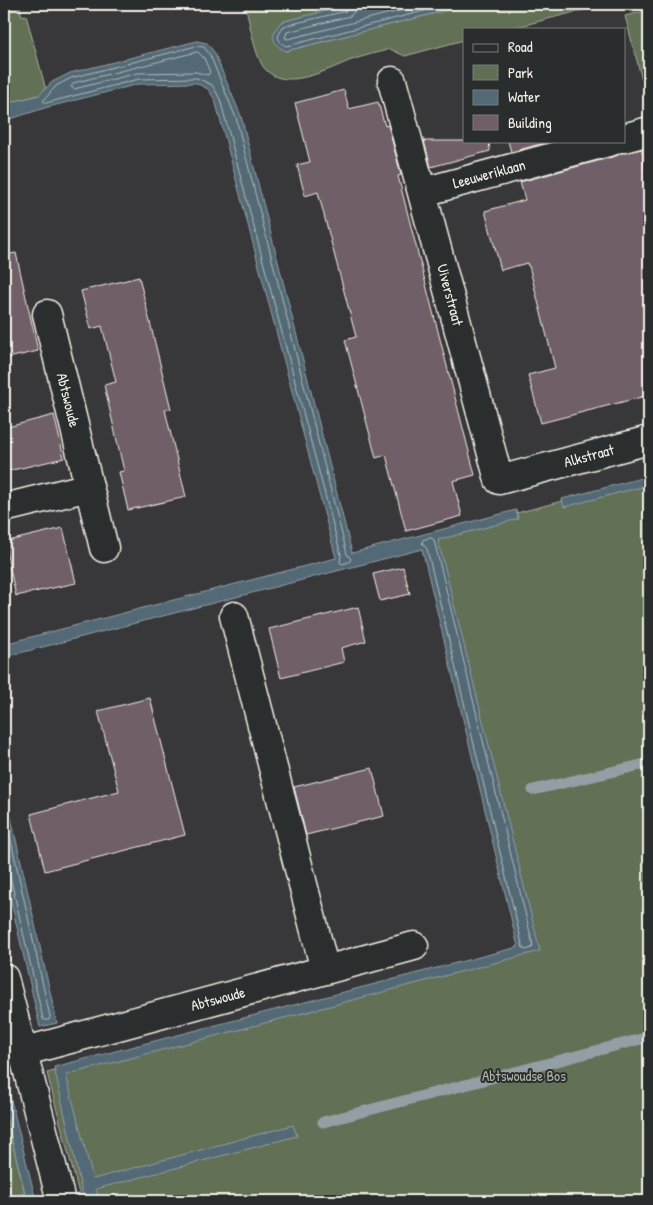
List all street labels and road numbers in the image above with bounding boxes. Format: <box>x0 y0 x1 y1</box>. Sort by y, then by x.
street label: Leeuweriklaan <box>450 154 528 193</box>
street label: Uiverstraat <box>432 262 469 329</box>
street label: Abtswoude <box>52 371 85 429</box>
street label: Alkstraat <box>561 439 617 472</box>
street label: Abtswoude <box>188 981 247 1016</box>

